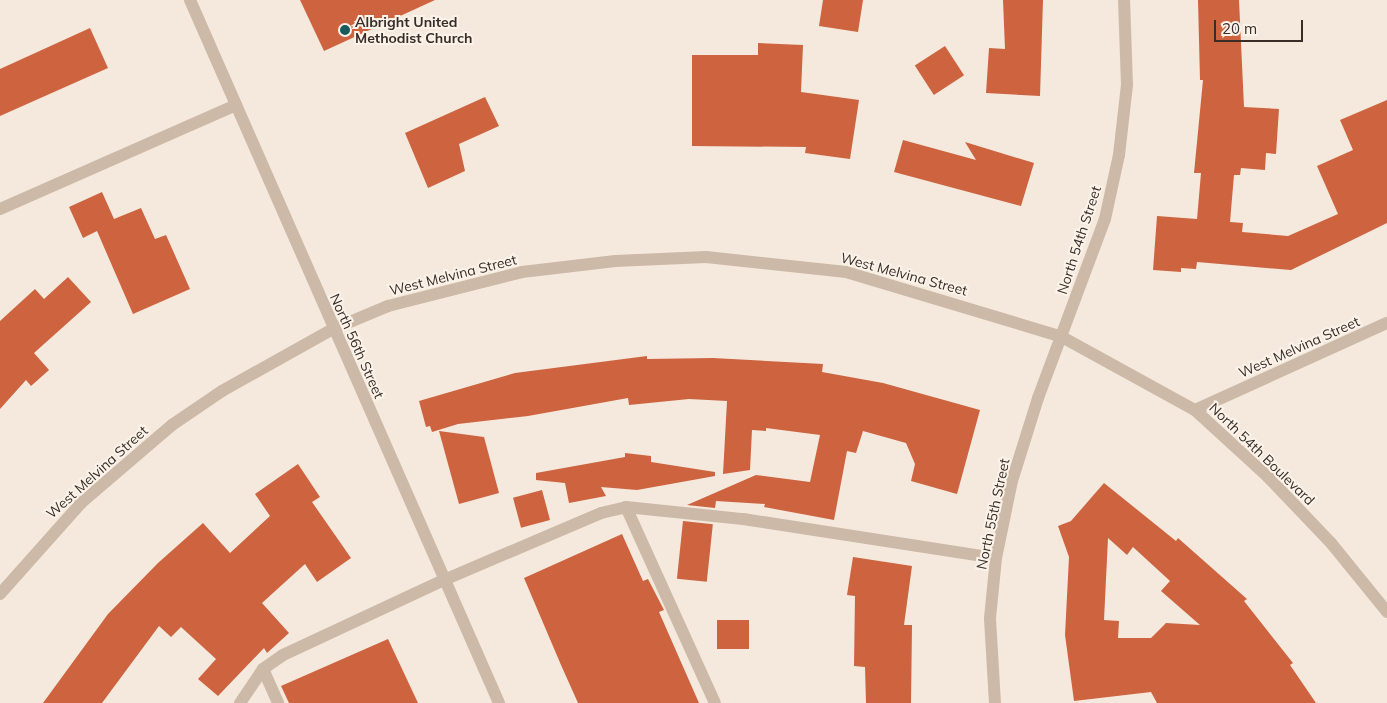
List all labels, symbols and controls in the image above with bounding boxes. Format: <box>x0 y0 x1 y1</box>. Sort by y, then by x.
scale bar <box>1217 10 1306 42</box>
place label: Albright United Methodist Church <box>355 14 473 46</box>
text: 20 m <box>1222 19 1257 38</box>
marker: Albright United Methodist Church <box>339 24 351 36</box>
street label: North 54th Street <box>1054 184 1104 296</box>
street label: West Melvina Street <box>839 249 969 299</box>
street label: West Melvina Street <box>388 251 518 299</box>
street label: North 56th Street <box>326 291 388 401</box>
street label: West Melvina Street <box>1236 313 1362 381</box>
street label: North 54th Boulevard <box>1206 399 1318 509</box>
street label: West Melvina Street <box>43 422 151 522</box>
street label: North 55th Street <box>973 457 1013 571</box>

